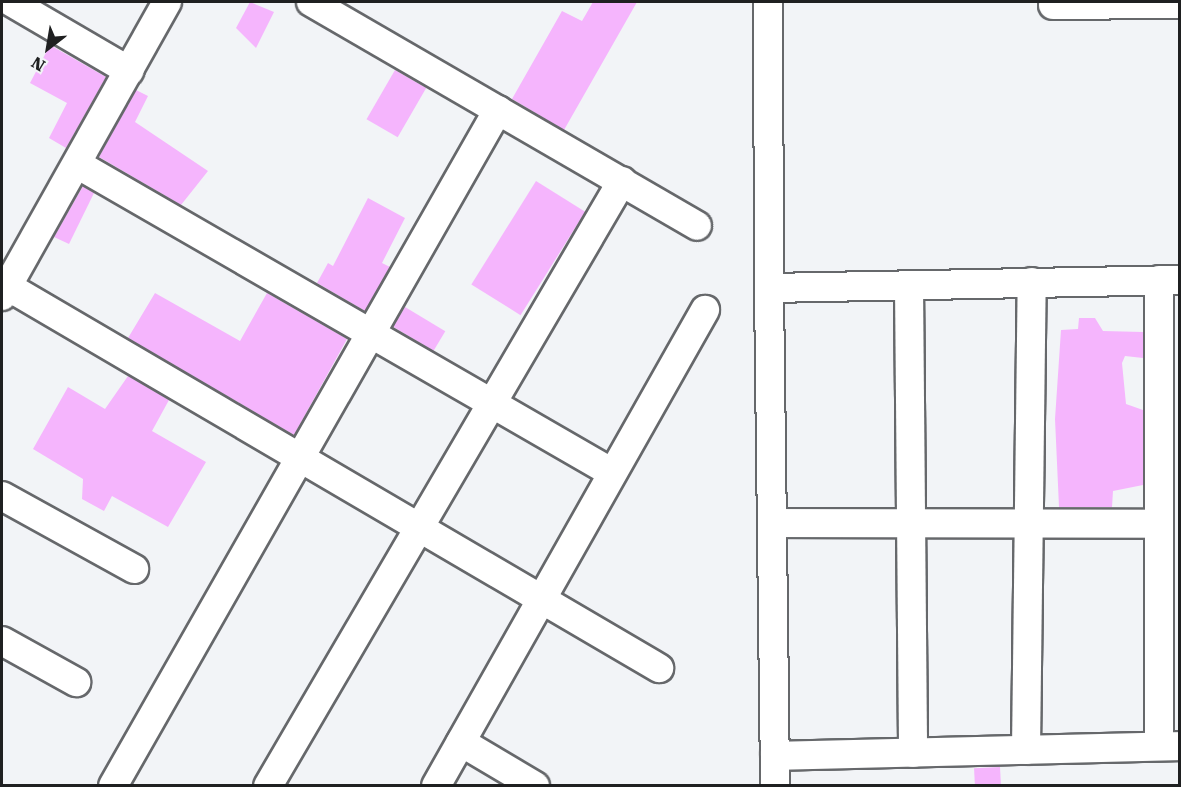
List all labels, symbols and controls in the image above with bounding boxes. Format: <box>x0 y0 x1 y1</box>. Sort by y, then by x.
north arrow <box>18 18 78 78</box>
text: N <box>28 53 49 75</box>

